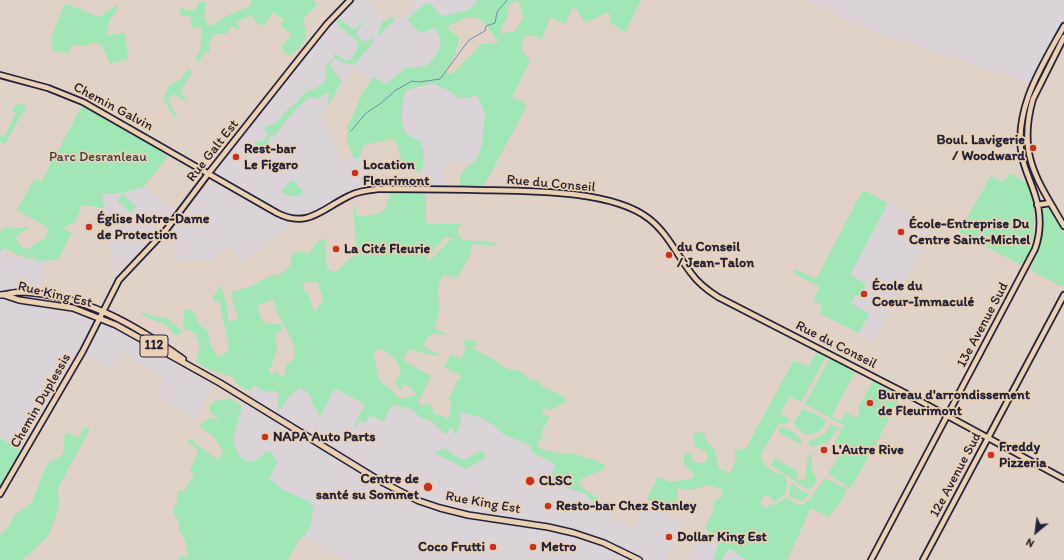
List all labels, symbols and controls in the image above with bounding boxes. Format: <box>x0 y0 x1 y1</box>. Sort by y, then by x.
street label: Chemin Galvin <box>70 79 156 135</box>
street label: Rue Galt Est <box>183 116 243 186</box>
place label: Boul. Lavigerie / Woodward <box>937 132 1025 164</box>
place label: Rest-bar Le Figaro <box>244 141 298 174</box>
marker: Boul. Lavigerie / Woodward <box>1028 143 1038 153</box>
park label: Parc Desranleau <box>49 149 147 165</box>
marker: Rest-bar Le Figaro <box>231 152 241 162</box>
place label: Location Fleurimont <box>363 157 429 190</box>
marker: Location Fleurimont <box>350 168 360 178</box>
street label: Rue du Conseil <box>506 172 596 196</box>
place label: Église Notre-Dame de Protection <box>97 211 210 244</box>
place label: École-Entreprise Du Centre Saint-Michel <box>909 216 1030 248</box>
marker: Église Notre-Dame de Protection <box>84 222 94 232</box>
marker: École-Entreprise Du Centre Saint-Michel <box>896 227 906 237</box>
place label: du Conseil / Jean-Talon <box>677 239 754 272</box>
place label: La Cité Fleurie <box>344 241 430 257</box>
marker: La Cité Fleurie <box>331 244 341 254</box>
marker: du Conseil / Jean-Talon <box>664 250 674 260</box>
street label: Rue King Est <box>16 278 94 312</box>
place label: École du Coeur-Immaculé <box>872 278 974 310</box>
street label: 13e Avenue Sud <box>953 279 1013 371</box>
marker: École du Coeur-Immaculé <box>859 289 869 299</box>
street label: Rue du Conseil <box>792 317 880 373</box>
road number: 112 <box>140 335 168 357</box>
street label: Chemin Duplessis <box>7 351 75 451</box>
place label: Bureau d'arrondissement de Fleurimont <box>878 387 1030 420</box>
marker: Bureau d'arrondissement de Fleurimont <box>865 398 875 408</box>
place label: NAPA Auto Parts <box>273 429 376 445</box>
street label: 12e Avenue Sud <box>927 430 985 520</box>
marker: NAPA Auto Parts <box>260 432 270 442</box>
place label: Freddy Pizzeria <box>999 439 1047 472</box>
place label: L'Autre Rive <box>832 442 904 458</box>
marker: L'Autre Rive <box>819 445 829 455</box>
marker: Freddy Pizzeria <box>986 450 996 460</box>
place label: Centre de santé su Sommet <box>316 471 419 504</box>
place label: CLSC <box>539 473 572 489</box>
marker: CLSC <box>524 475 536 487</box>
marker: Centre de santé su Sommet <box>422 481 434 493</box>
street label: Rue King Est <box>444 488 522 518</box>
place label: Resto-bar Chez Stanley <box>556 498 696 514</box>
marker: Resto-bar Chez Stanley <box>543 501 553 511</box>
north arrow <box>1016 512 1056 552</box>
place label: Dollar King Est <box>677 529 767 545</box>
marker: Dollar King Est <box>664 532 674 542</box>
text: N <box>1024 535 1036 550</box>
place label: Coco Frutti <box>418 539 485 555</box>
place label: Metro <box>541 539 576 555</box>
marker: Coco Frutti <box>488 542 498 552</box>
marker: Metro <box>528 542 538 552</box>

